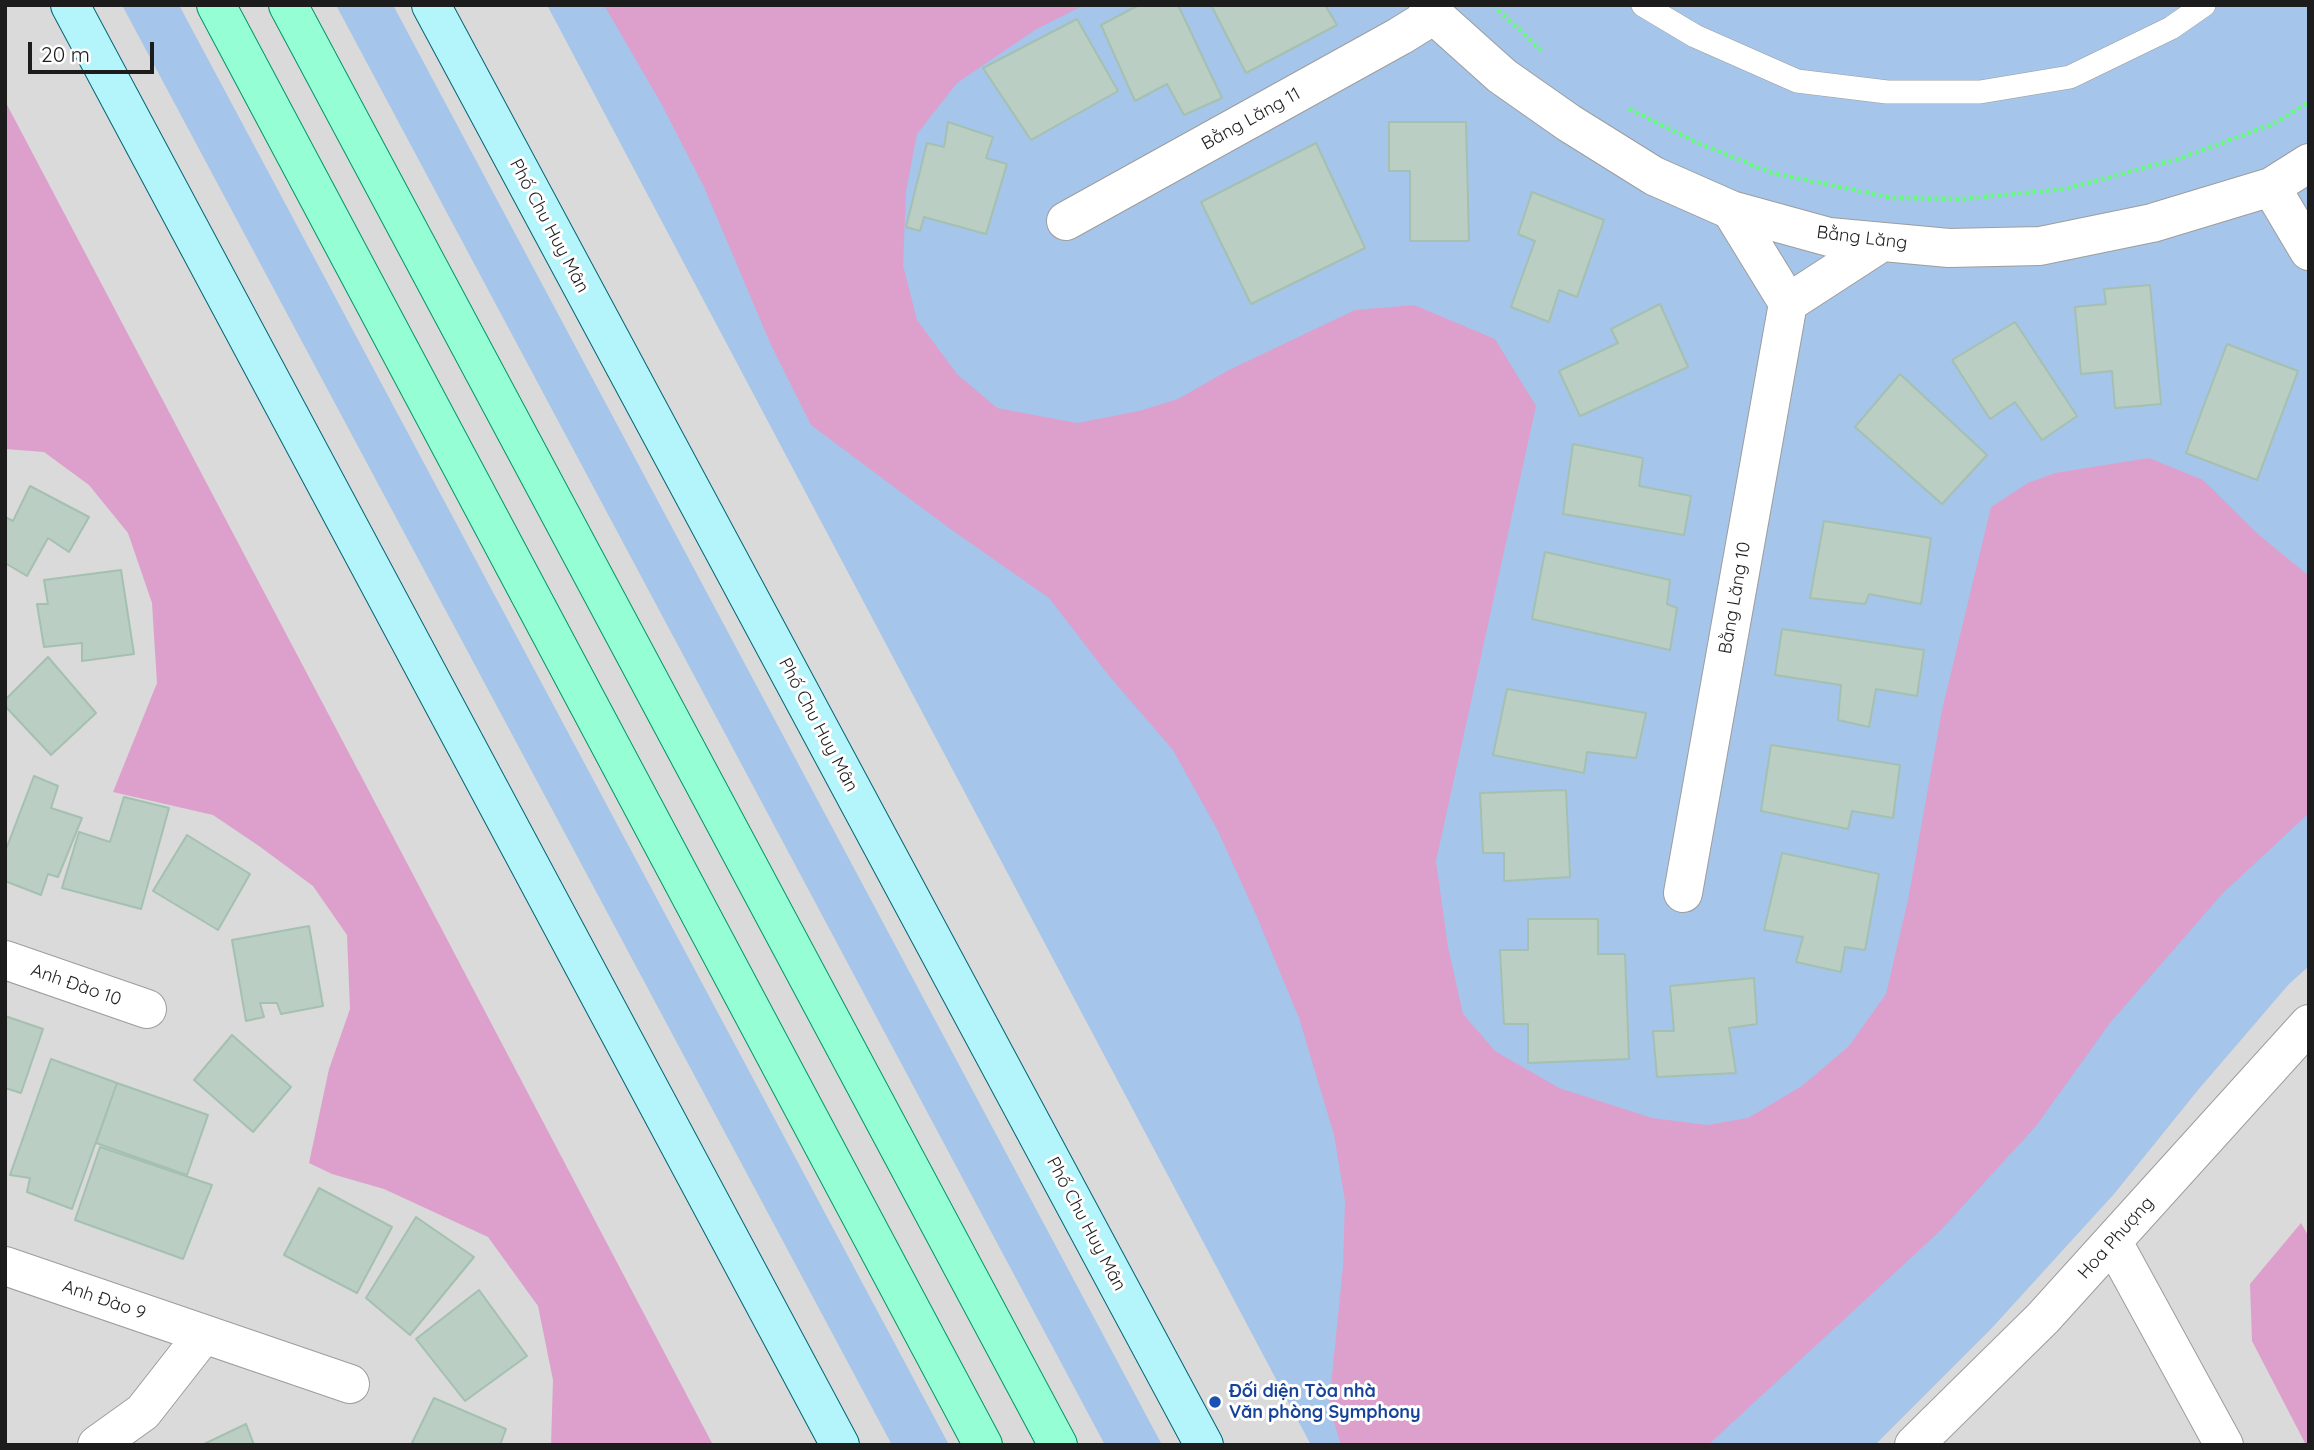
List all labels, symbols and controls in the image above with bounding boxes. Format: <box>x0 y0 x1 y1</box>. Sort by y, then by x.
scale bar <box>32 28 158 72</box>
text: 20 m <box>41 41 90 67</box>
street label: Bằng Lăng 11 <box>1198 83 1304 155</box>
street label: Phố Chu Huy Mân <box>505 155 593 297</box>
street label: Bằng Lăng <box>1815 222 1909 254</box>
street label: Bằng Lăng 10 <box>1715 540 1755 656</box>
street label: Phố Chu Huy Mân <box>774 654 862 796</box>
street label: Anh Đào 10 <box>28 959 124 1011</box>
street label: Phố Chu Huy Mân <box>1042 1153 1130 1295</box>
street label: Hoa Phượng <box>2073 1192 2159 1284</box>
street label: Anh Đào 9 <box>59 1276 149 1324</box>
place label: Đối diện Tòa nhà Văn phòng Symphony <box>1229 1381 1421 1424</box>
marker: Đối diện Tòa nhà Văn phòng Symphony <box>1207 1394 1223 1410</box>

